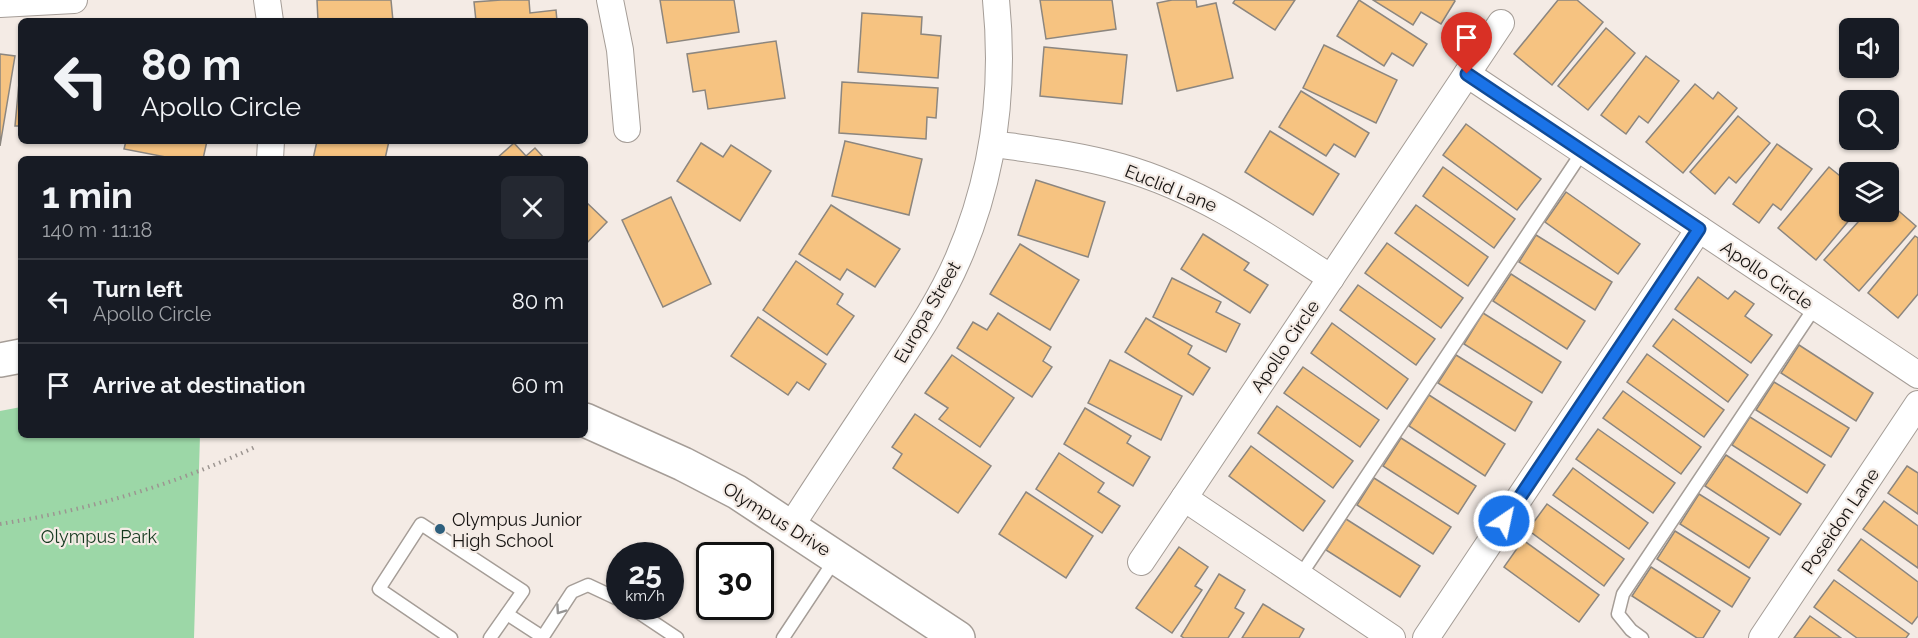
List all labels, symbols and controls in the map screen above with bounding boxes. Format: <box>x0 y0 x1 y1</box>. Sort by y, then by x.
pin <box>1441 12 1492 74</box>
map controls <box>1839 18 1899 222</box>
button: sound <box>1839 18 1899 78</box>
icon: arrive <box>1450 21 1483 54</box>
text: 80 m <box>141 41 241 90</box>
icon: left <box>42 42 120 120</box>
button: search <box>1839 90 1899 150</box>
text: Apollo Circle <box>141 91 301 122</box>
street label: Euclid Lane <box>1122 160 1220 216</box>
button: layers <box>1839 162 1899 222</box>
text: 1 min <box>42 174 133 216</box>
button: close <box>501 176 564 239</box>
text: 140 m · 11:18 <box>42 218 152 242</box>
street label: Apollo Circle <box>1717 236 1817 314</box>
street label: Europa Street <box>890 258 964 366</box>
text: Turn left <box>93 276 183 302</box>
icon: left <box>42 285 75 318</box>
text: 80 m <box>512 288 564 314</box>
street label: Apollo Circle <box>1246 296 1324 396</box>
text: Apollo Circle <box>93 302 212 326</box>
icon: arrive <box>42 369 75 402</box>
text: Arrive at destination <box>93 372 306 398</box>
text: 60 m <box>511 372 564 398</box>
street label: Poseidon Lane <box>1797 464 1883 578</box>
street label: Olympus Drive <box>720 478 835 561</box>
position arrow <box>1472 489 1536 553</box>
place label: Olympus Junior High School <box>452 509 582 551</box>
marker: Olympus Junior High School <box>433 522 447 536</box>
park label: Olympus Park <box>41 526 158 547</box>
speed limit sign: 30 <box>696 542 774 620</box>
text: 25 <box>628 556 662 591</box>
text: km/h <box>625 587 665 605</box>
one-way arrow <box>556 603 567 614</box>

